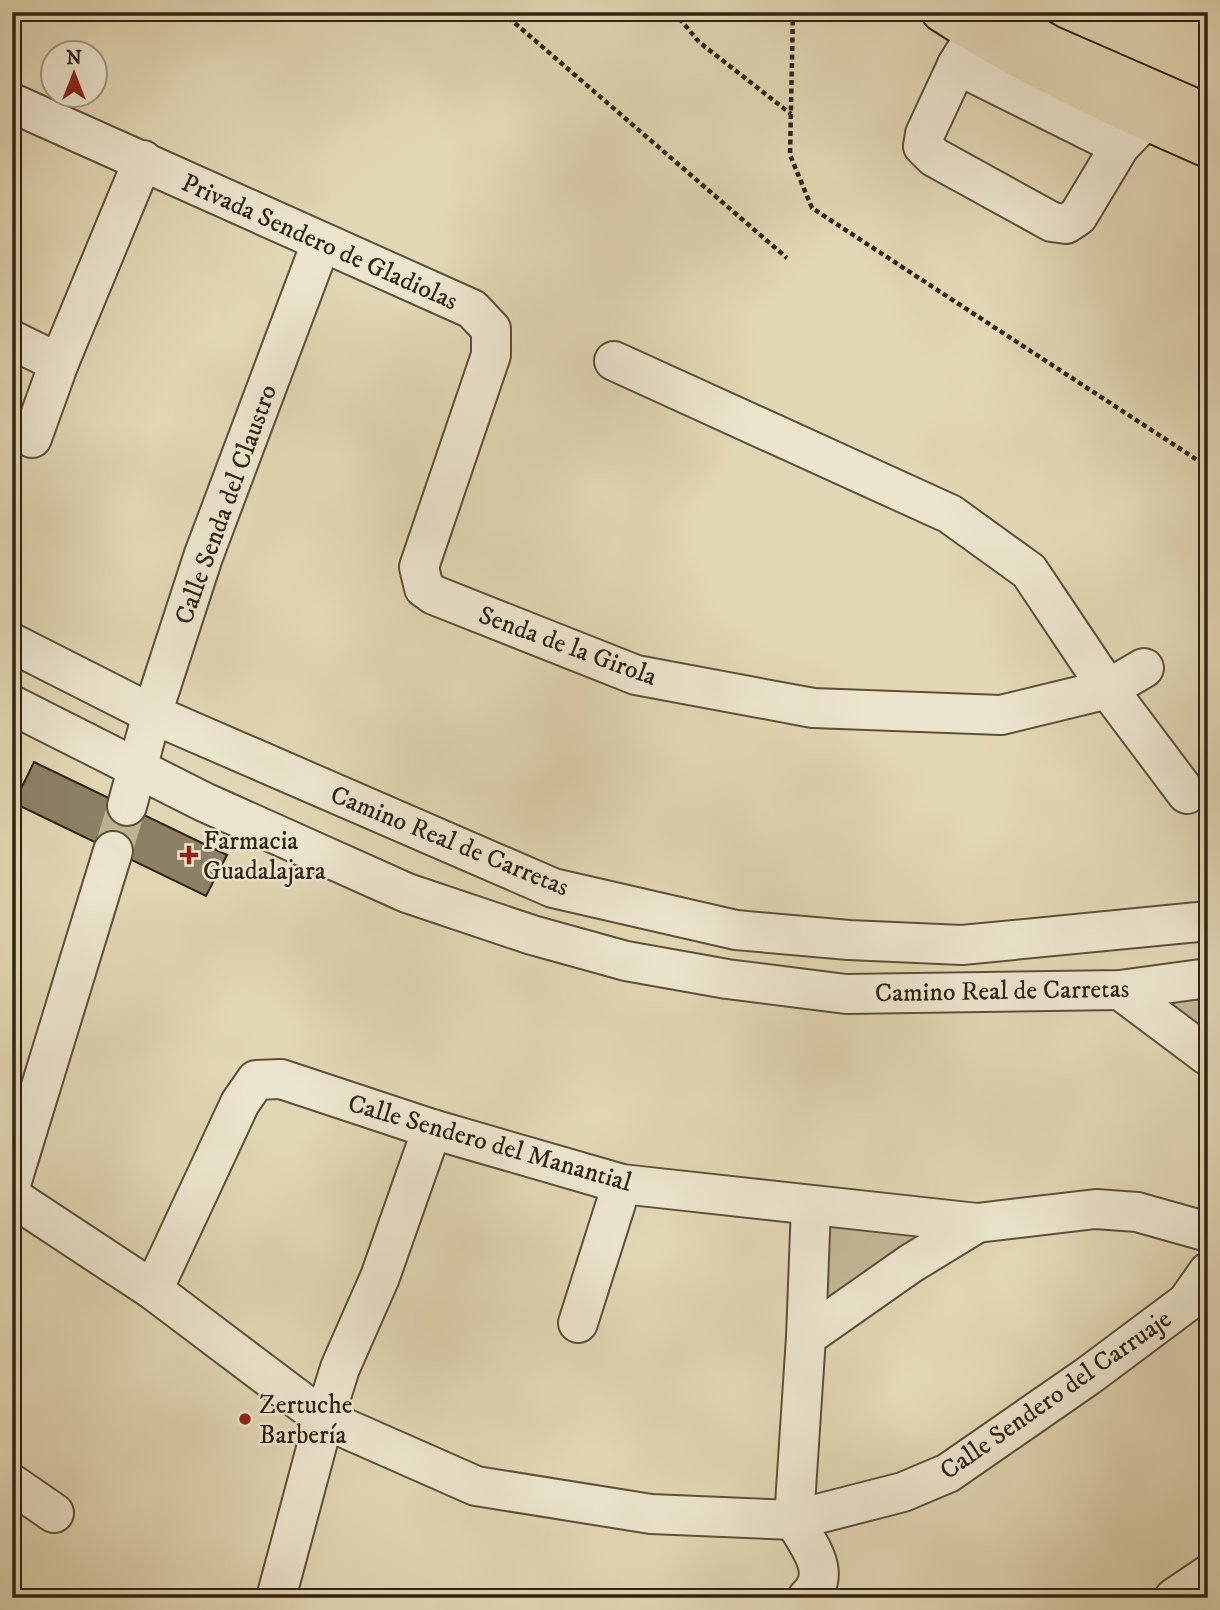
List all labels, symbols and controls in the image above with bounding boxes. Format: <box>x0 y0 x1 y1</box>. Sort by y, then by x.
north arrow <box>38 38 108 108</box>
text: N <box>66 47 82 70</box>
street label: Privada Sendero de Gladiolas <box>176 166 463 318</box>
street label: Calle Senda del Claustro <box>168 380 285 629</box>
street label: Senda de la Girola <box>474 599 661 694</box>
street label: Camino Real de Carretas <box>325 778 574 904</box>
place label: Farmacia Guadalajara <box>203 825 326 888</box>
marker: Farmacia Guadalajara <box>181 847 197 863</box>
street label: Camino Real de Carretas <box>875 973 1130 1010</box>
street label: Calle Sendero del Manantial <box>344 1087 635 1200</box>
street label: Calle Sendero del Carruaje <box>934 1303 1178 1488</box>
place label: Zertuche Barbería <box>259 1389 353 1452</box>
marker: Zertuche Barbería <box>237 1411 253 1427</box>

